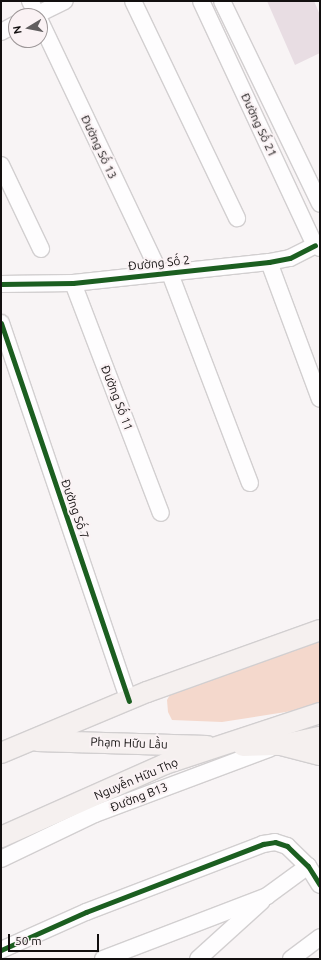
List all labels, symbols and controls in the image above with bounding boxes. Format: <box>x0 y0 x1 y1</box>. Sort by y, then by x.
north arrow <box>8 8 48 48</box>
text: N <box>11 25 24 35</box>
street label: Đường Số 21 <box>238 91 280 159</box>
street label: Đường Số 13 <box>78 113 120 181</box>
street label: Đường Số 2 <box>127 253 191 273</box>
street label: Đường Số 11 <box>98 363 136 433</box>
street label: Đường Số 7 <box>58 477 92 541</box>
street label: Phạm Hữu Lầu <box>90 734 168 752</box>
street label: Nguyễn Hữu Thọ <box>92 755 180 803</box>
street label: Đường B13 <box>108 779 170 815</box>
scale bar <box>10 926 101 952</box>
text: 50 m <box>15 934 42 947</box>

